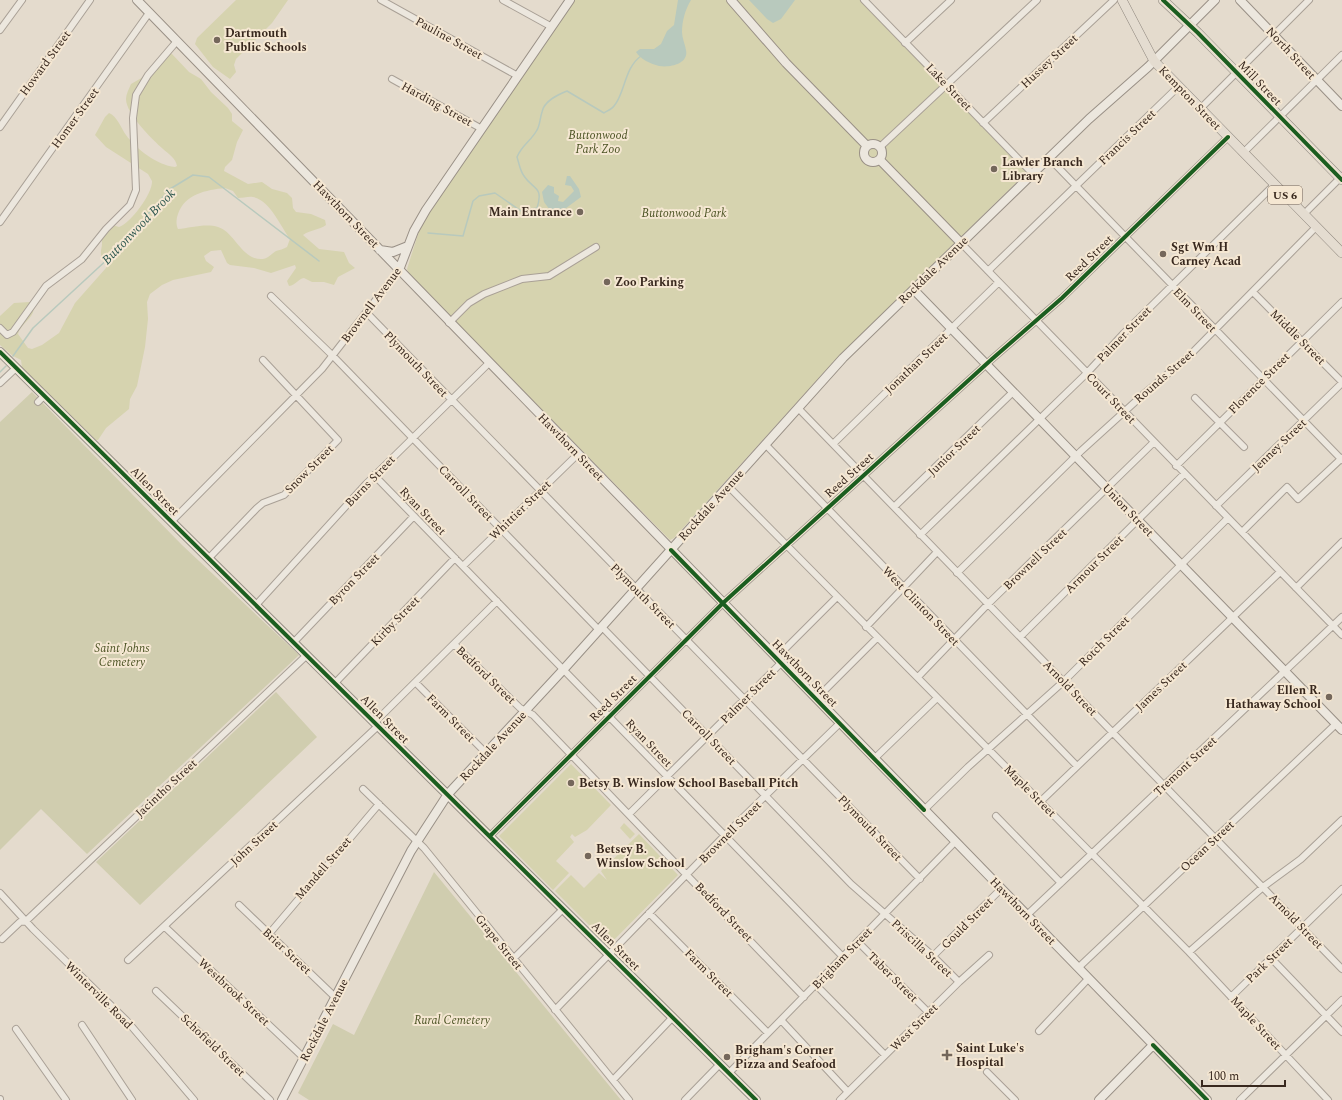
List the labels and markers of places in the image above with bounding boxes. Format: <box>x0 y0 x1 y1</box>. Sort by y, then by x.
place label: Dartmouth Public Schools <box>225 24 307 57</box>
marker: Dartmouth Public Schools <box>212 35 222 45</box>
place label: Lawler Branch Library <box>1002 153 1084 186</box>
marker: Lawler Branch Library <box>989 164 999 174</box>
place label: Main Entrance <box>489 203 572 222</box>
marker: Main Entrance <box>575 207 585 217</box>
place label: Sgt Wm H Carney Acad <box>1171 238 1241 271</box>
marker: Sgt Wm H Carney Acad <box>1158 249 1168 259</box>
place label: Zoo Parking <box>615 273 684 292</box>
marker: Zoo Parking <box>602 277 612 287</box>
place label: Ellen R. Hathaway School <box>1226 681 1321 714</box>
marker: Ellen R. Hathaway School <box>1324 692 1334 702</box>
place label: Betsy B. Winslow School Baseball Pitch <box>579 774 799 793</box>
marker: Betsy B. Winslow School Baseball Pitch <box>566 778 576 788</box>
place label: Betsey B. Winslow School <box>596 840 685 873</box>
marker: Betsey B. Winslow School <box>583 851 593 861</box>
place label: Saint Luke's Hospital <box>956 1039 1024 1072</box>
place label: Brigham's Corner Pizza and Seafood <box>735 1041 836 1074</box>
marker: Saint Luke's Hospital <box>941 1049 953 1061</box>
marker: Brigham's Corner Pizza and Seafood <box>722 1052 732 1062</box>

